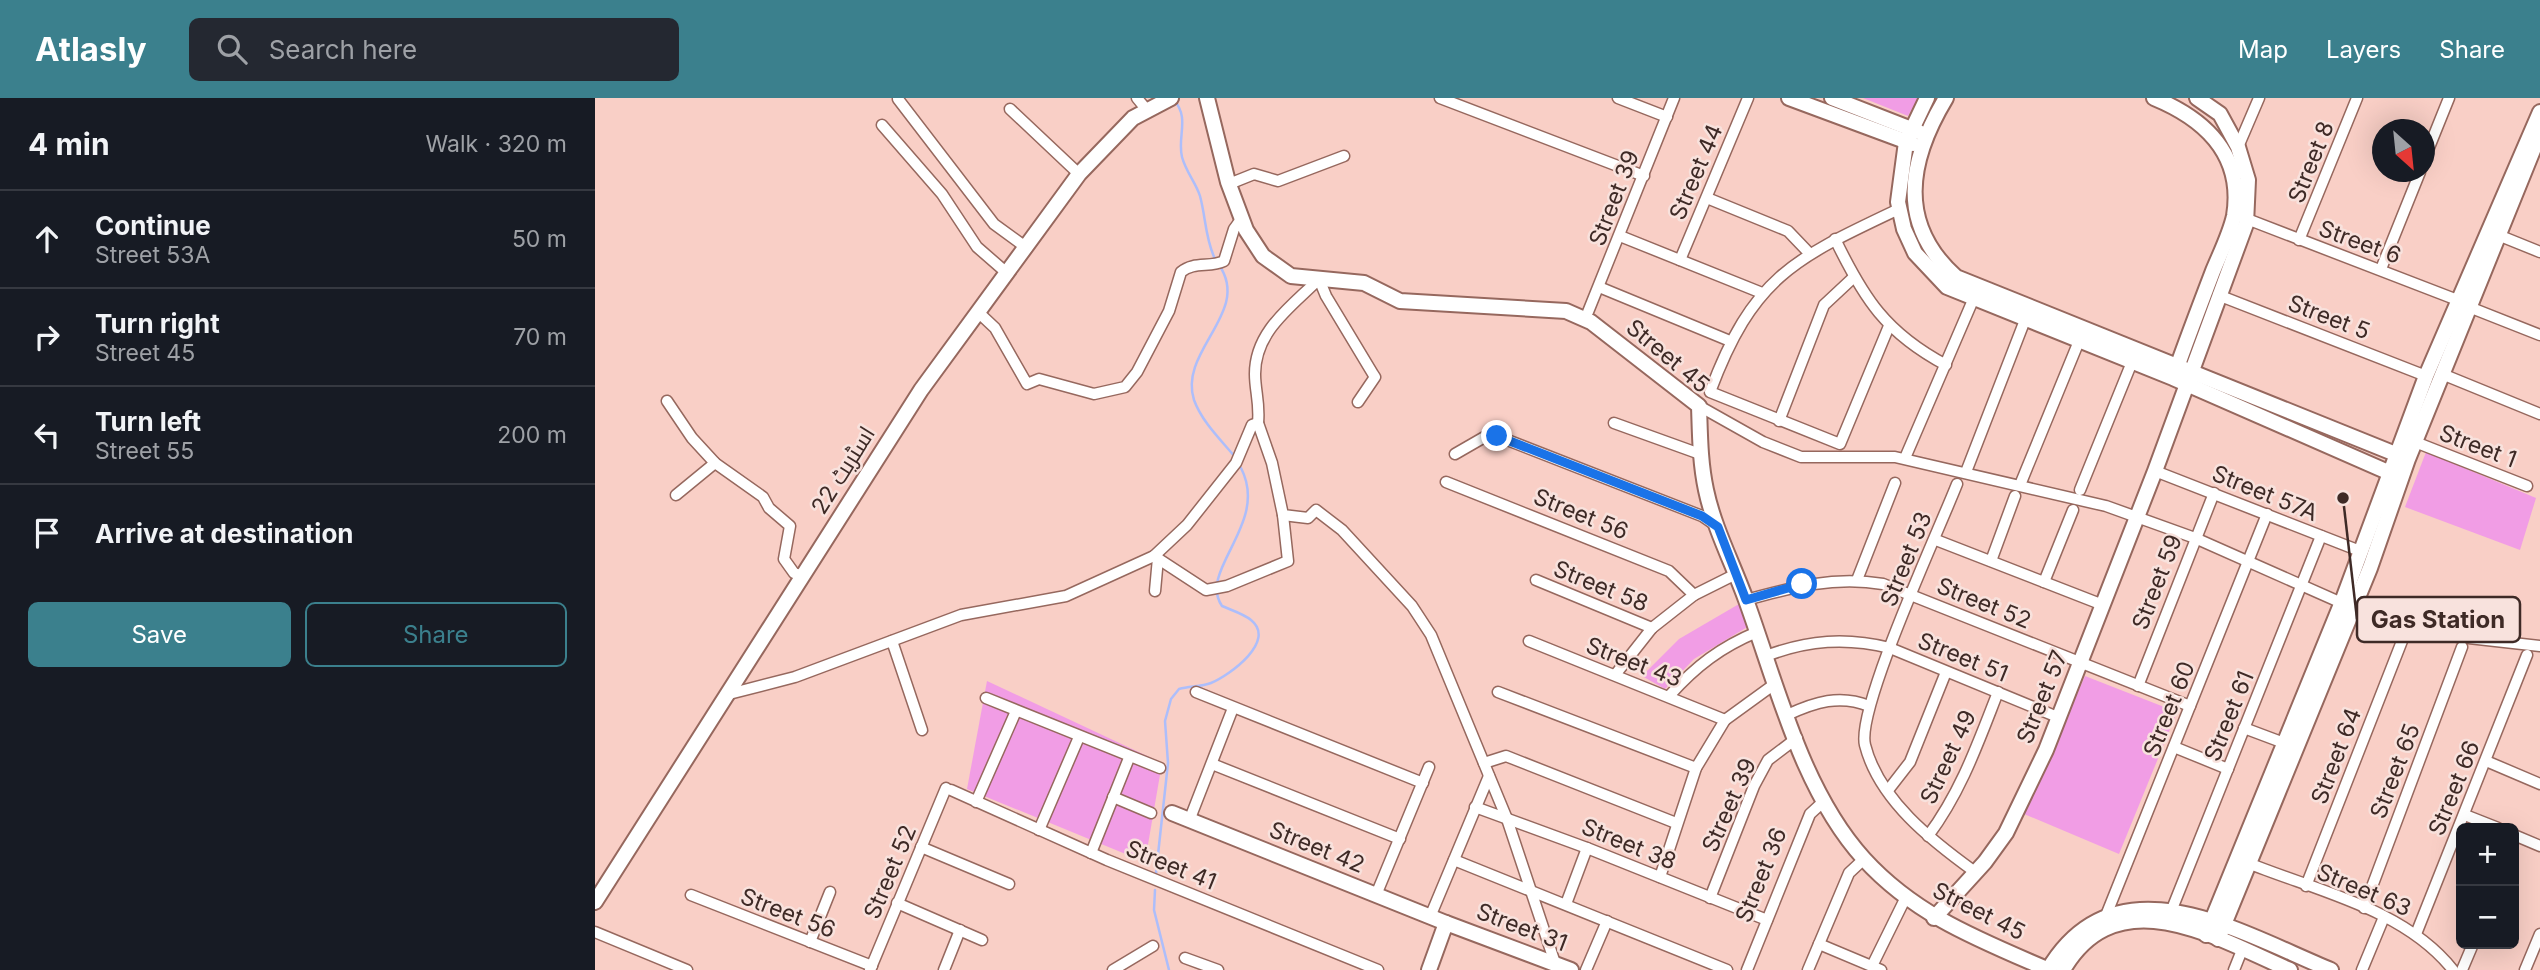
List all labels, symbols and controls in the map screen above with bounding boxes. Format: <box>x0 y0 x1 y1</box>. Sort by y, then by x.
search box <box>189 18 679 81</box>
text: Atlasly <box>35 29 147 69</box>
icon: search <box>213 30 251 68</box>
text: Search here <box>269 34 417 65</box>
text: Map <box>2238 35 2288 64</box>
text: Layers <box>2326 35 2401 64</box>
text: Share <box>2439 35 2505 64</box>
street label: Street 8 <box>2282 117 2340 207</box>
north arrow <box>2372 119 2435 182</box>
street label: Street 44 <box>1663 120 1729 224</box>
text: 4 min <box>28 126 110 162</box>
text: Walk · 320 m <box>425 130 567 158</box>
street label: Street 39 <box>1583 146 1645 250</box>
text: Continue <box>95 210 211 241</box>
street label: Street 6 <box>2315 214 2405 270</box>
icon: ahead <box>28 220 66 258</box>
text: 50 m <box>512 225 567 253</box>
text: Street 53A <box>95 241 210 269</box>
street label: Street 5 <box>2284 289 2374 345</box>
text: Turn right <box>95 308 220 339</box>
street label: Street 45 <box>1621 313 1715 399</box>
icon: right <box>28 318 66 356</box>
text: 70 m <box>513 323 567 351</box>
text: Street 45 <box>95 339 195 367</box>
text: Turn left <box>95 406 201 437</box>
icon: left <box>28 416 66 454</box>
street label: Street 1 <box>2435 418 2521 474</box>
route end <box>1481 420 1512 451</box>
text: 200 m <box>497 421 567 449</box>
street label: اسٹریٹ 22 <box>805 421 881 519</box>
text: Street 55 <box>95 437 194 465</box>
street label: Street 57A <box>2208 459 2322 527</box>
street label: Street 56 <box>1530 482 1632 546</box>
street label: Street 53 <box>1874 508 1938 610</box>
icon: arrive <box>28 514 66 552</box>
text: Arrive at destination <box>95 518 354 549</box>
street label: Street 59 <box>2126 530 2188 634</box>
street label: Street 58 <box>1550 554 1652 618</box>
route start <box>1786 568 1817 599</box>
street label: Street 52 <box>1933 571 2035 635</box>
callout: Gas Station <box>2357 597 2520 642</box>
button: Save <box>28 602 291 667</box>
button: Share <box>305 602 567 667</box>
text: Gas Station <box>2371 605 2505 634</box>
street label: Street 51 <box>1914 626 2012 688</box>
street label: Street 43 <box>1582 631 1686 693</box>
street label: Street 57 <box>2011 646 2073 748</box>
street label: Street 60 <box>2137 657 2201 761</box>
street label: Street 61 <box>2198 667 2260 765</box>
street label: Street 64 <box>2305 704 2367 808</box>
street label: Street 49 <box>1914 706 1982 808</box>
street label: Street 65 <box>2364 719 2426 823</box>
street label: Street 66 <box>2422 736 2486 840</box>
street label: Street 39 <box>1696 754 1762 856</box>
street label: Street 38 <box>1577 812 1681 876</box>
street label: Street 42 <box>1265 815 1369 879</box>
street label: Street 52 <box>858 821 922 923</box>
street label: Street 36 <box>1729 823 1793 927</box>
map controls <box>2456 823 2519 949</box>
button: + <box>2456 823 2519 886</box>
street label: Street 41 <box>1122 834 1220 896</box>
street label: Street 63 <box>2313 858 2415 922</box>
street label: Street 45 <box>1928 876 2030 946</box>
street label: Street 56 <box>736 882 840 944</box>
button: − <box>2456 886 2519 949</box>
street label: Street 31 <box>1473 897 1571 957</box>

